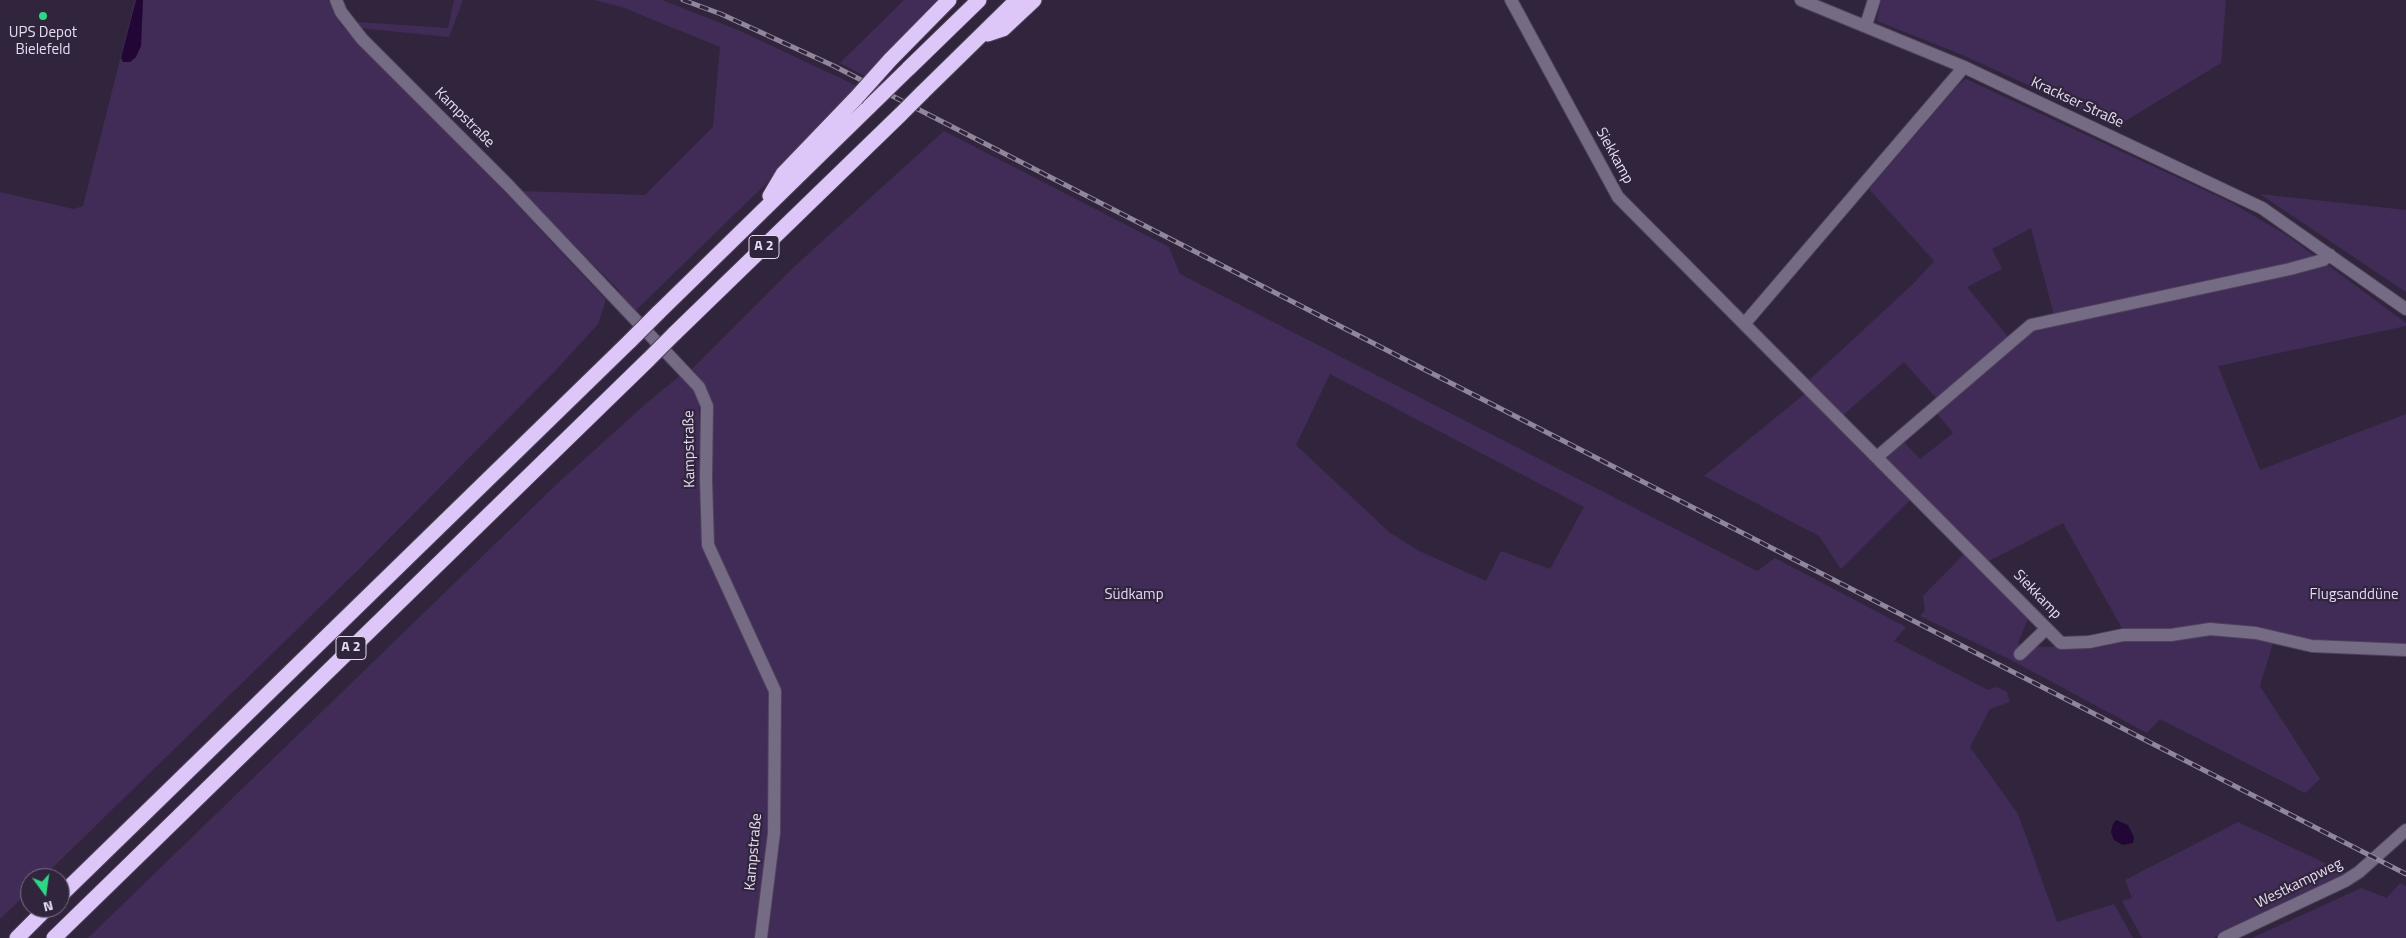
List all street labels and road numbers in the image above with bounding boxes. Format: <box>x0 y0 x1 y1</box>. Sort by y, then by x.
street label: Krackser Straße <box>2028 74 2126 132</box>
street label: Kampstraße <box>430 84 498 152</box>
street label: Siekkamp <box>1591 125 1637 187</box>
road number: A 2 <box>749 236 779 258</box>
street label: Kampstraße <box>680 410 700 488</box>
street label: Siekkamp <box>2009 567 2065 623</box>
road number: A 2 <box>336 636 366 660</box>
street label: Kampstraße <box>742 813 766 891</box>
street label: Westkampweg <box>2253 855 2345 913</box>

